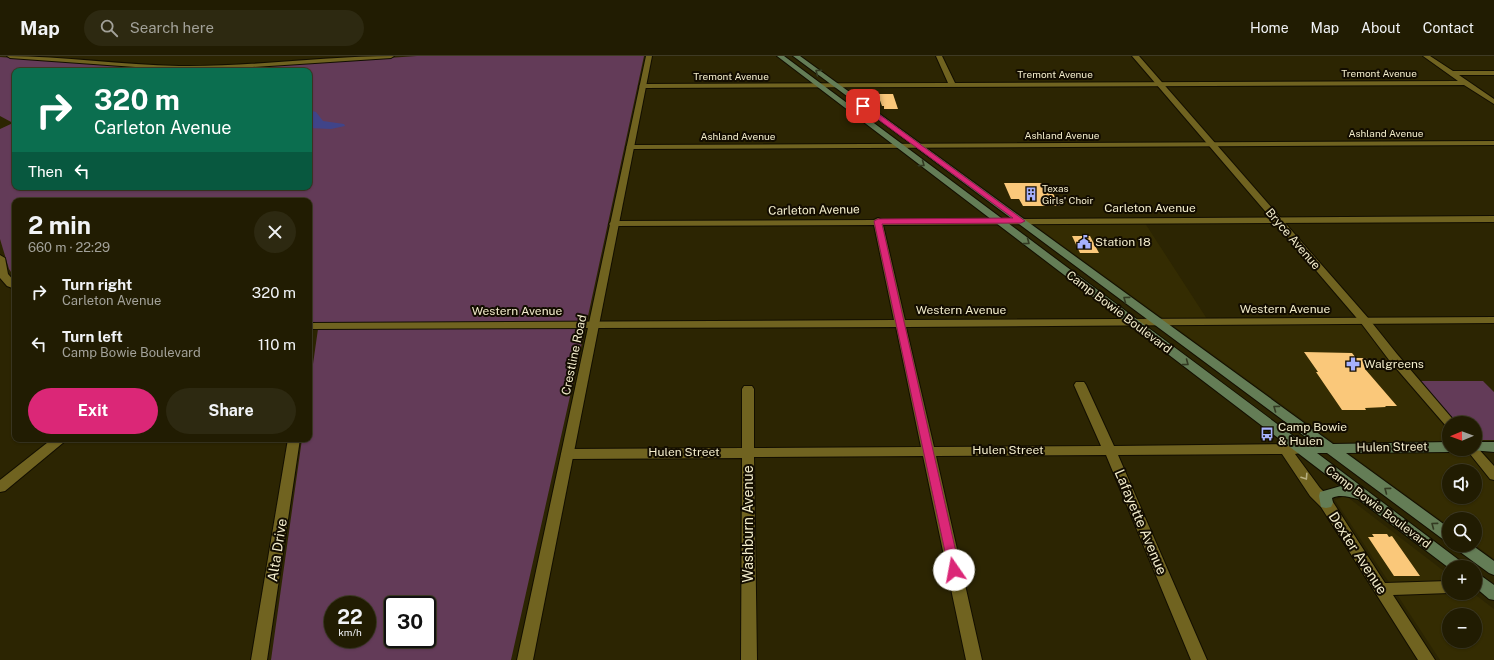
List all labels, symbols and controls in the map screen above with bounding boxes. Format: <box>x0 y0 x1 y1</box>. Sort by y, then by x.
search box <box>84 10 364 46</box>
text: Map <box>20 17 60 39</box>
icon: search <box>98 17 120 39</box>
text: Search here <box>130 19 214 36</box>
text: Home <box>1250 20 1289 36</box>
text: Map <box>1311 20 1339 36</box>
text: About <box>1361 20 1401 36</box>
text: Contact <box>1423 20 1474 36</box>
street label: Tremont Avenue <box>1341 67 1417 79</box>
street label: Tremont Avenue <box>1017 68 1093 80</box>
street label: Tremont Avenue <box>693 70 769 82</box>
one-way arrow <box>815 70 822 77</box>
text: 320 m <box>94 83 180 116</box>
icon: right <box>28 84 80 136</box>
pin <box>846 89 880 123</box>
icon: arrive <box>852 95 874 117</box>
text: Carleton Avenue <box>94 117 232 138</box>
street label: Ashland Avenue <box>1349 127 1424 139</box>
street label: Ashland Avenue <box>1025 129 1100 141</box>
street label: Ashland Avenue <box>701 130 776 142</box>
one-way arrow <box>918 159 925 166</box>
icon: left <box>71 160 93 182</box>
text: Then <box>28 163 63 180</box>
place label: Texas Girls' Choir <box>1042 182 1093 206</box>
building icon: Texas Girls' Choir <box>1023 186 1039 202</box>
street label: Carleton Avenue <box>1104 201 1196 215</box>
street label: Carleton Avenue <box>768 202 860 218</box>
street label: Bryce Avenue <box>1263 206 1324 273</box>
text: 2 min <box>28 211 91 239</box>
button: close <box>254 211 296 253</box>
public building icon: Station 18 <box>1076 234 1092 250</box>
place label: Station 18 <box>1095 235 1151 249</box>
one-way arrow <box>1022 237 1029 244</box>
text: 660 m · 22:29 <box>28 240 110 255</box>
street label: Camp Bowie Boulevard <box>1064 268 1174 356</box>
text: Turn right <box>62 276 132 293</box>
icon: right <box>28 281 50 303</box>
text: 320 m <box>252 284 296 301</box>
text: Carleton Avenue <box>62 293 161 308</box>
one-way arrow <box>1123 296 1130 303</box>
street label: Western Avenue <box>1240 302 1331 316</box>
street label: Western Avenue <box>916 303 1007 317</box>
street label: Western Avenue <box>472 304 563 318</box>
street label: Crestline Road <box>559 314 589 396</box>
text: Turn left <box>62 328 123 345</box>
icon: left <box>28 333 50 355</box>
text: 110 m <box>258 336 296 353</box>
text: Camp Bowie Boulevard <box>62 345 201 360</box>
pharmacy icon: Walgreens <box>1345 356 1361 372</box>
place label: Walgreens <box>1364 357 1424 371</box>
one-way arrow <box>1181 358 1188 365</box>
button: Exit <box>28 388 158 434</box>
button: Share <box>166 388 296 434</box>
one-way arrow <box>1273 406 1280 413</box>
north arrow <box>1442 416 1482 456</box>
map controls <box>1442 416 1482 648</box>
place label: Camp Bowie & Hulen <box>1278 420 1347 448</box>
bus stop icon: Camp Bowie & Hulen <box>1259 426 1275 442</box>
street label: Hulen Street <box>1356 439 1428 455</box>
street label: Hulen Street <box>972 443 1044 457</box>
street label: Hulen Street <box>648 445 720 459</box>
street label: Camp Bowie Boulevard <box>1323 463 1433 551</box>
button: sound <box>1442 464 1482 504</box>
street label: Washburn Avenue <box>740 465 756 583</box>
street label: Lafayette Avenue <box>1112 467 1170 577</box>
one-way arrow <box>1300 472 1307 479</box>
one-way arrow <box>1385 488 1392 495</box>
street label: Dexter Avenue <box>1325 509 1391 597</box>
button: search <box>1442 512 1482 552</box>
street label: Alta Drive <box>264 517 290 583</box>
one-way arrow <box>1431 522 1438 529</box>
position arrow <box>933 549 975 591</box>
button: + <box>1442 560 1482 600</box>
speed limit sign: 30 <box>384 596 436 648</box>
text: 22 <box>337 605 363 629</box>
button: − <box>1442 608 1482 648</box>
text: km/h <box>338 626 362 638</box>

